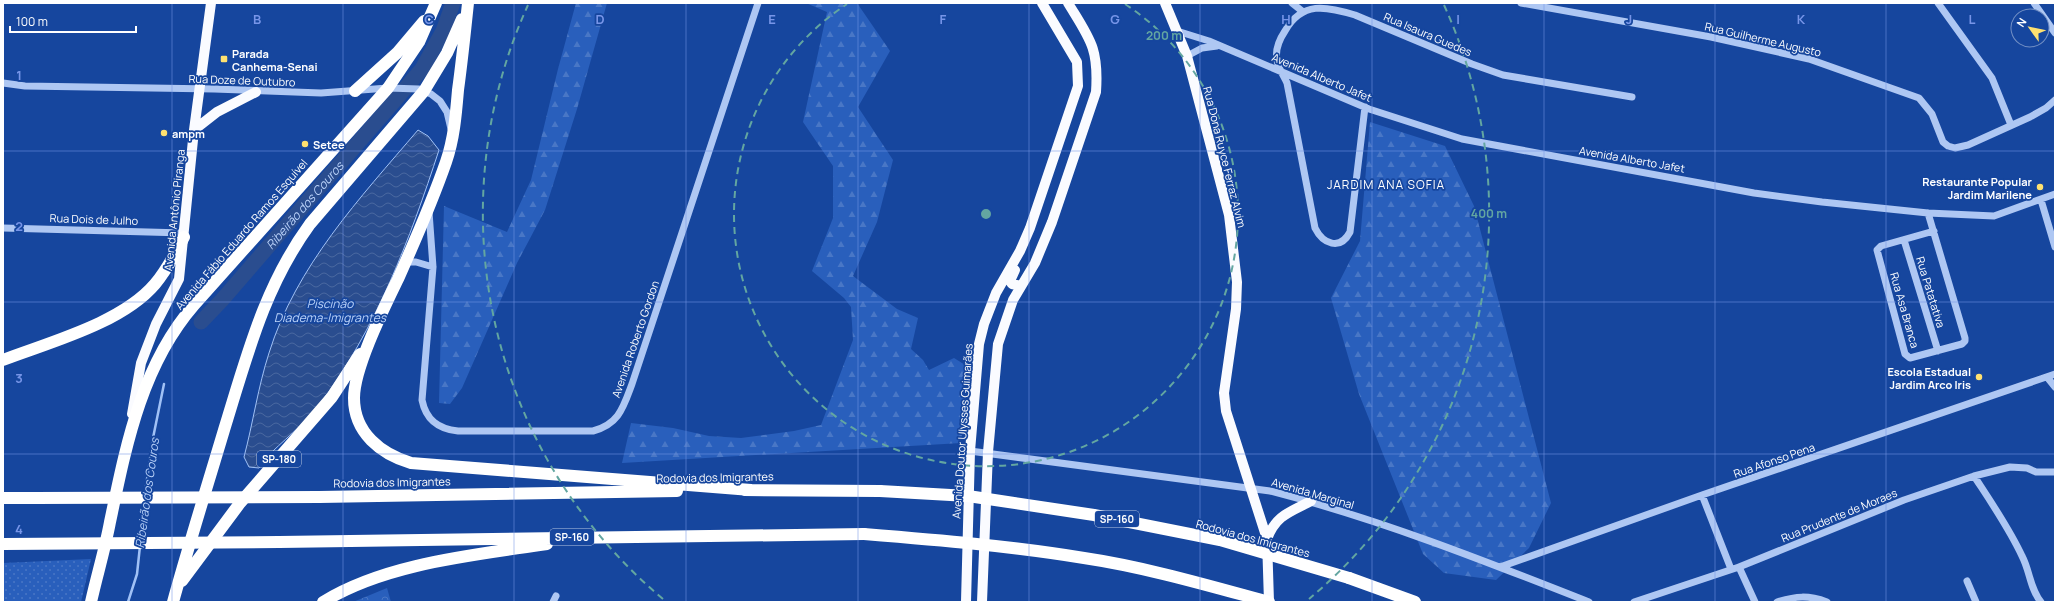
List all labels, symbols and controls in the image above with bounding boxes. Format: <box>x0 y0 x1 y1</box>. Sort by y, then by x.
scale bar <box>10 8 136 34</box>
north arrow <box>2010 8 2050 48</box>
text: B <box>253 10 261 28</box>
text: C <box>424 10 434 28</box>
text: D <box>595 10 605 28</box>
text: E <box>768 10 776 28</box>
text: F <box>940 10 947 28</box>
text: G <box>1110 10 1120 28</box>
text: H <box>1281 10 1291 28</box>
street label: Rua Isaura Guedes <box>1382 10 1474 58</box>
text: J <box>1626 10 1632 28</box>
text: K <box>1797 10 1806 28</box>
text: L <box>1969 10 1976 28</box>
text: 100 m <box>16 13 48 30</box>
text: N <box>2013 15 2030 30</box>
street label: Rua Guilherme Augusto <box>1703 18 1823 60</box>
text: 200 m <box>1146 27 1182 44</box>
place label: Parada Canhema-Senai <box>232 46 318 74</box>
street label: Avenida Alberto Jafet <box>1270 49 1374 105</box>
marker: Parada Canhema-Senai <box>219 54 229 64</box>
text: 1 <box>16 66 22 84</box>
street label: Rua Doze de Outubro <box>188 71 296 89</box>
street label: Rua Dona Ruyce Ferraz Alvim <box>1200 85 1250 229</box>
place label: ampm <box>172 126 205 141</box>
marker: ampm <box>159 128 169 138</box>
place label: Setee <box>313 137 345 152</box>
marker: Setee <box>300 139 310 149</box>
street label: Avenida Alberto Jafet <box>1578 142 1686 176</box>
street label: Avenida Antônio Piranga <box>160 148 188 272</box>
street label: Avenida Fábio Eduardo Ramos Esquível <box>171 156 311 312</box>
water label: Ribeirão dos Couros <box>261 156 348 253</box>
place label: Restaurante Popular Jardim Marilene <box>1922 174 2033 202</box>
district label: JARDIM ANA SOFIA <box>1327 176 1445 193</box>
marker: Restaurante Popular Jardim Marilene <box>2035 182 2045 192</box>
text: 400 m <box>1471 205 1507 222</box>
centre of rings <box>979 207 993 221</box>
street label: Rua Dois de Julho <box>49 210 139 228</box>
text: 2 <box>15 217 23 235</box>
street label: Rua Patatativa <box>1913 255 1949 329</box>
street label: Rua Asa Branca <box>1887 270 1923 350</box>
street label: Avenida Roberto Gordon <box>608 278 662 400</box>
water label: Piscinão Diadema-Imigrantes <box>274 295 388 326</box>
street label: Avenida Doutor Ulysses Guimarães <box>948 343 976 519</box>
place label: Escola Estadual Jardim Arco Iris <box>1887 364 1971 392</box>
text: 3 <box>15 369 23 387</box>
marker: Escola Estadual Jardim Arco Iris <box>1974 372 1984 382</box>
water label: Ribeirão dos Couros <box>131 435 163 549</box>
street label: Rua Afonso Pena <box>1731 439 1817 481</box>
road number: SP-180 <box>257 451 301 467</box>
street label: Rodovia dos Imigrantes <box>656 468 774 486</box>
street label: Rodovia dos Imigrantes <box>333 473 451 491</box>
street label: Avenida Marginal <box>1270 474 1356 512</box>
street label: Rua Prudente de Moraes <box>1779 485 1900 545</box>
road number: SP-160 <box>1095 511 1139 527</box>
street label: Rodovia dos Imigrantes <box>1194 516 1312 560</box>
text: 4 <box>15 520 23 538</box>
road number: SP-160 <box>550 529 594 545</box>

